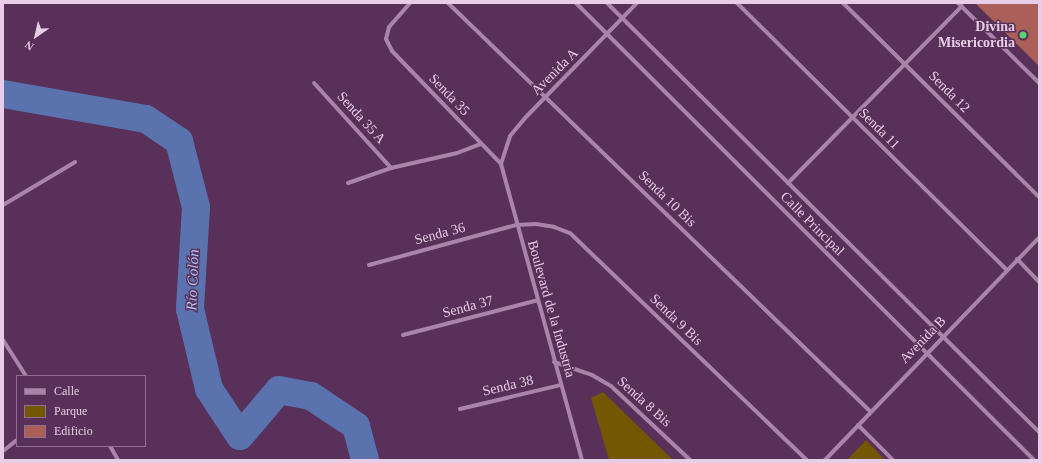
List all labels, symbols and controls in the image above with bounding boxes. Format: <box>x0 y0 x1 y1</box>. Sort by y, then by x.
north arrow <box>16 16 56 56</box>
place label: Divina Misericordia <box>938 19 1015 52</box>
marker: Divina Misericordia <box>1018 30 1028 40</box>
text: N <box>23 39 36 53</box>
street label: Avenida A <box>528 45 582 99</box>
street label: Senda 12 <box>925 68 973 116</box>
street label: Senda 35 <box>425 71 473 119</box>
street label: Senda 35 A <box>333 88 389 148</box>
street label: Senda 11 <box>855 105 903 153</box>
street label: Senda 10 Bis <box>635 167 699 231</box>
street label: Calle Principal <box>777 189 847 259</box>
street label: Senda 36 <box>413 219 467 249</box>
street label: Boulevard de la Industria <box>523 238 579 380</box>
water label: Río Colón <box>183 249 203 311</box>
street label: Senda 9 Bis <box>646 291 706 349</box>
street label: Senda 37 <box>441 292 495 322</box>
street label: Avenida B <box>896 313 950 367</box>
street label: Senda 38 <box>481 372 535 400</box>
street label: Senda 8 Bis <box>614 373 674 431</box>
legend <box>16 375 146 447</box>
text: Calle <box>54 384 79 398</box>
text: Parque <box>54 404 87 418</box>
text: Edificio <box>54 424 93 438</box>

